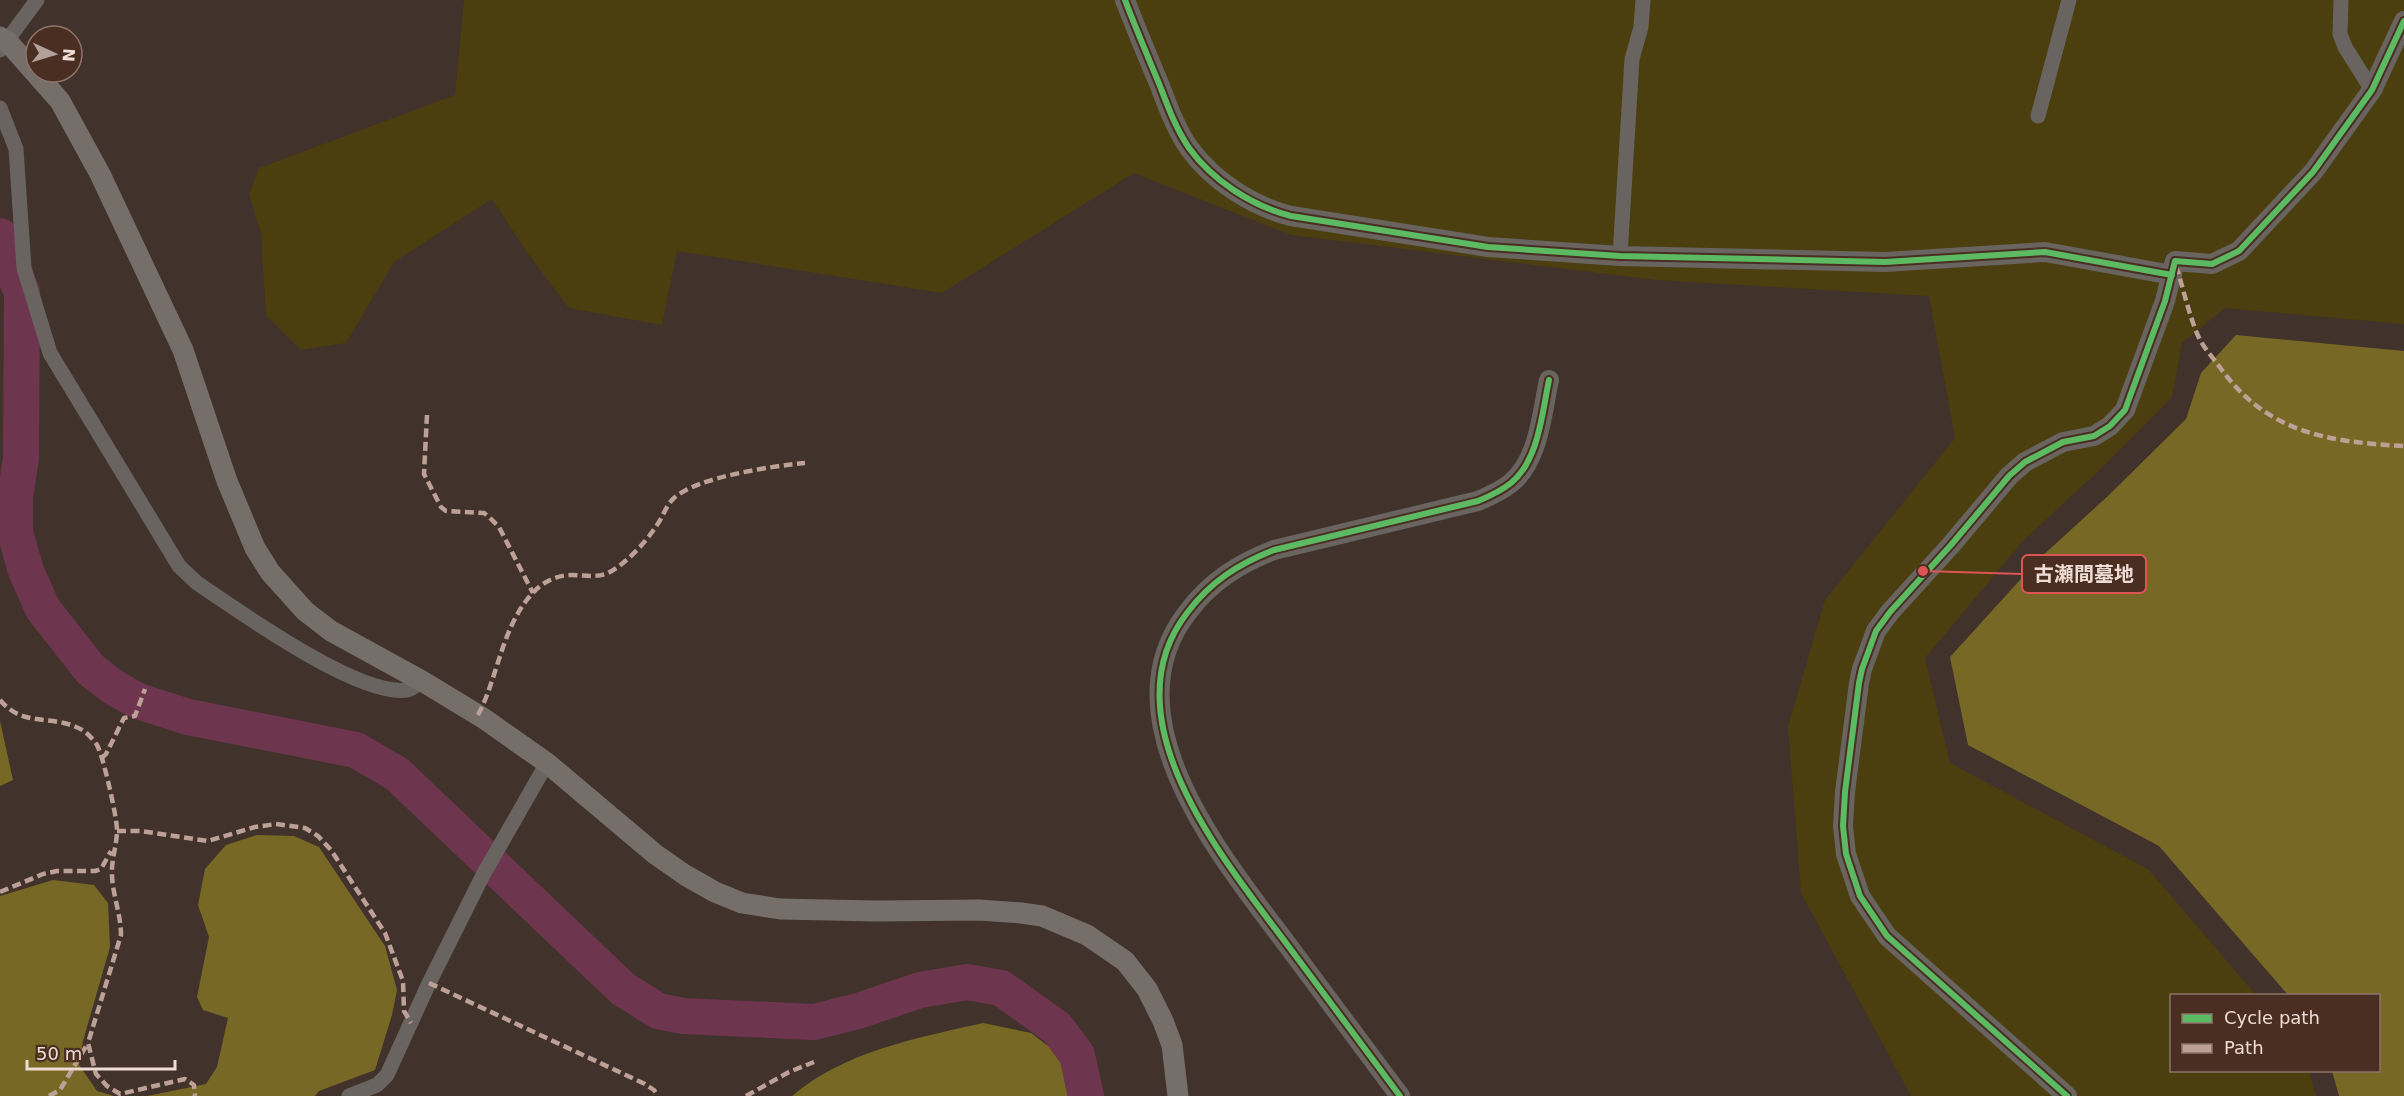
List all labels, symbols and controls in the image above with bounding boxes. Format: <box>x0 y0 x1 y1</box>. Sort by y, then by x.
north arrow <box>24 24 84 84</box>
text: N <box>59 48 78 62</box>
callout: 古瀬間墓地 <box>2022 555 2146 593</box>
text: 古瀬間墓地 <box>2034 562 2134 586</box>
legend <box>2170 994 2380 1072</box>
text: Cycle path <box>2224 1007 2320 1028</box>
scale bar <box>27 1033 176 1071</box>
text: Path <box>2224 1037 2264 1058</box>
text: 50 m <box>36 1043 82 1064</box>

